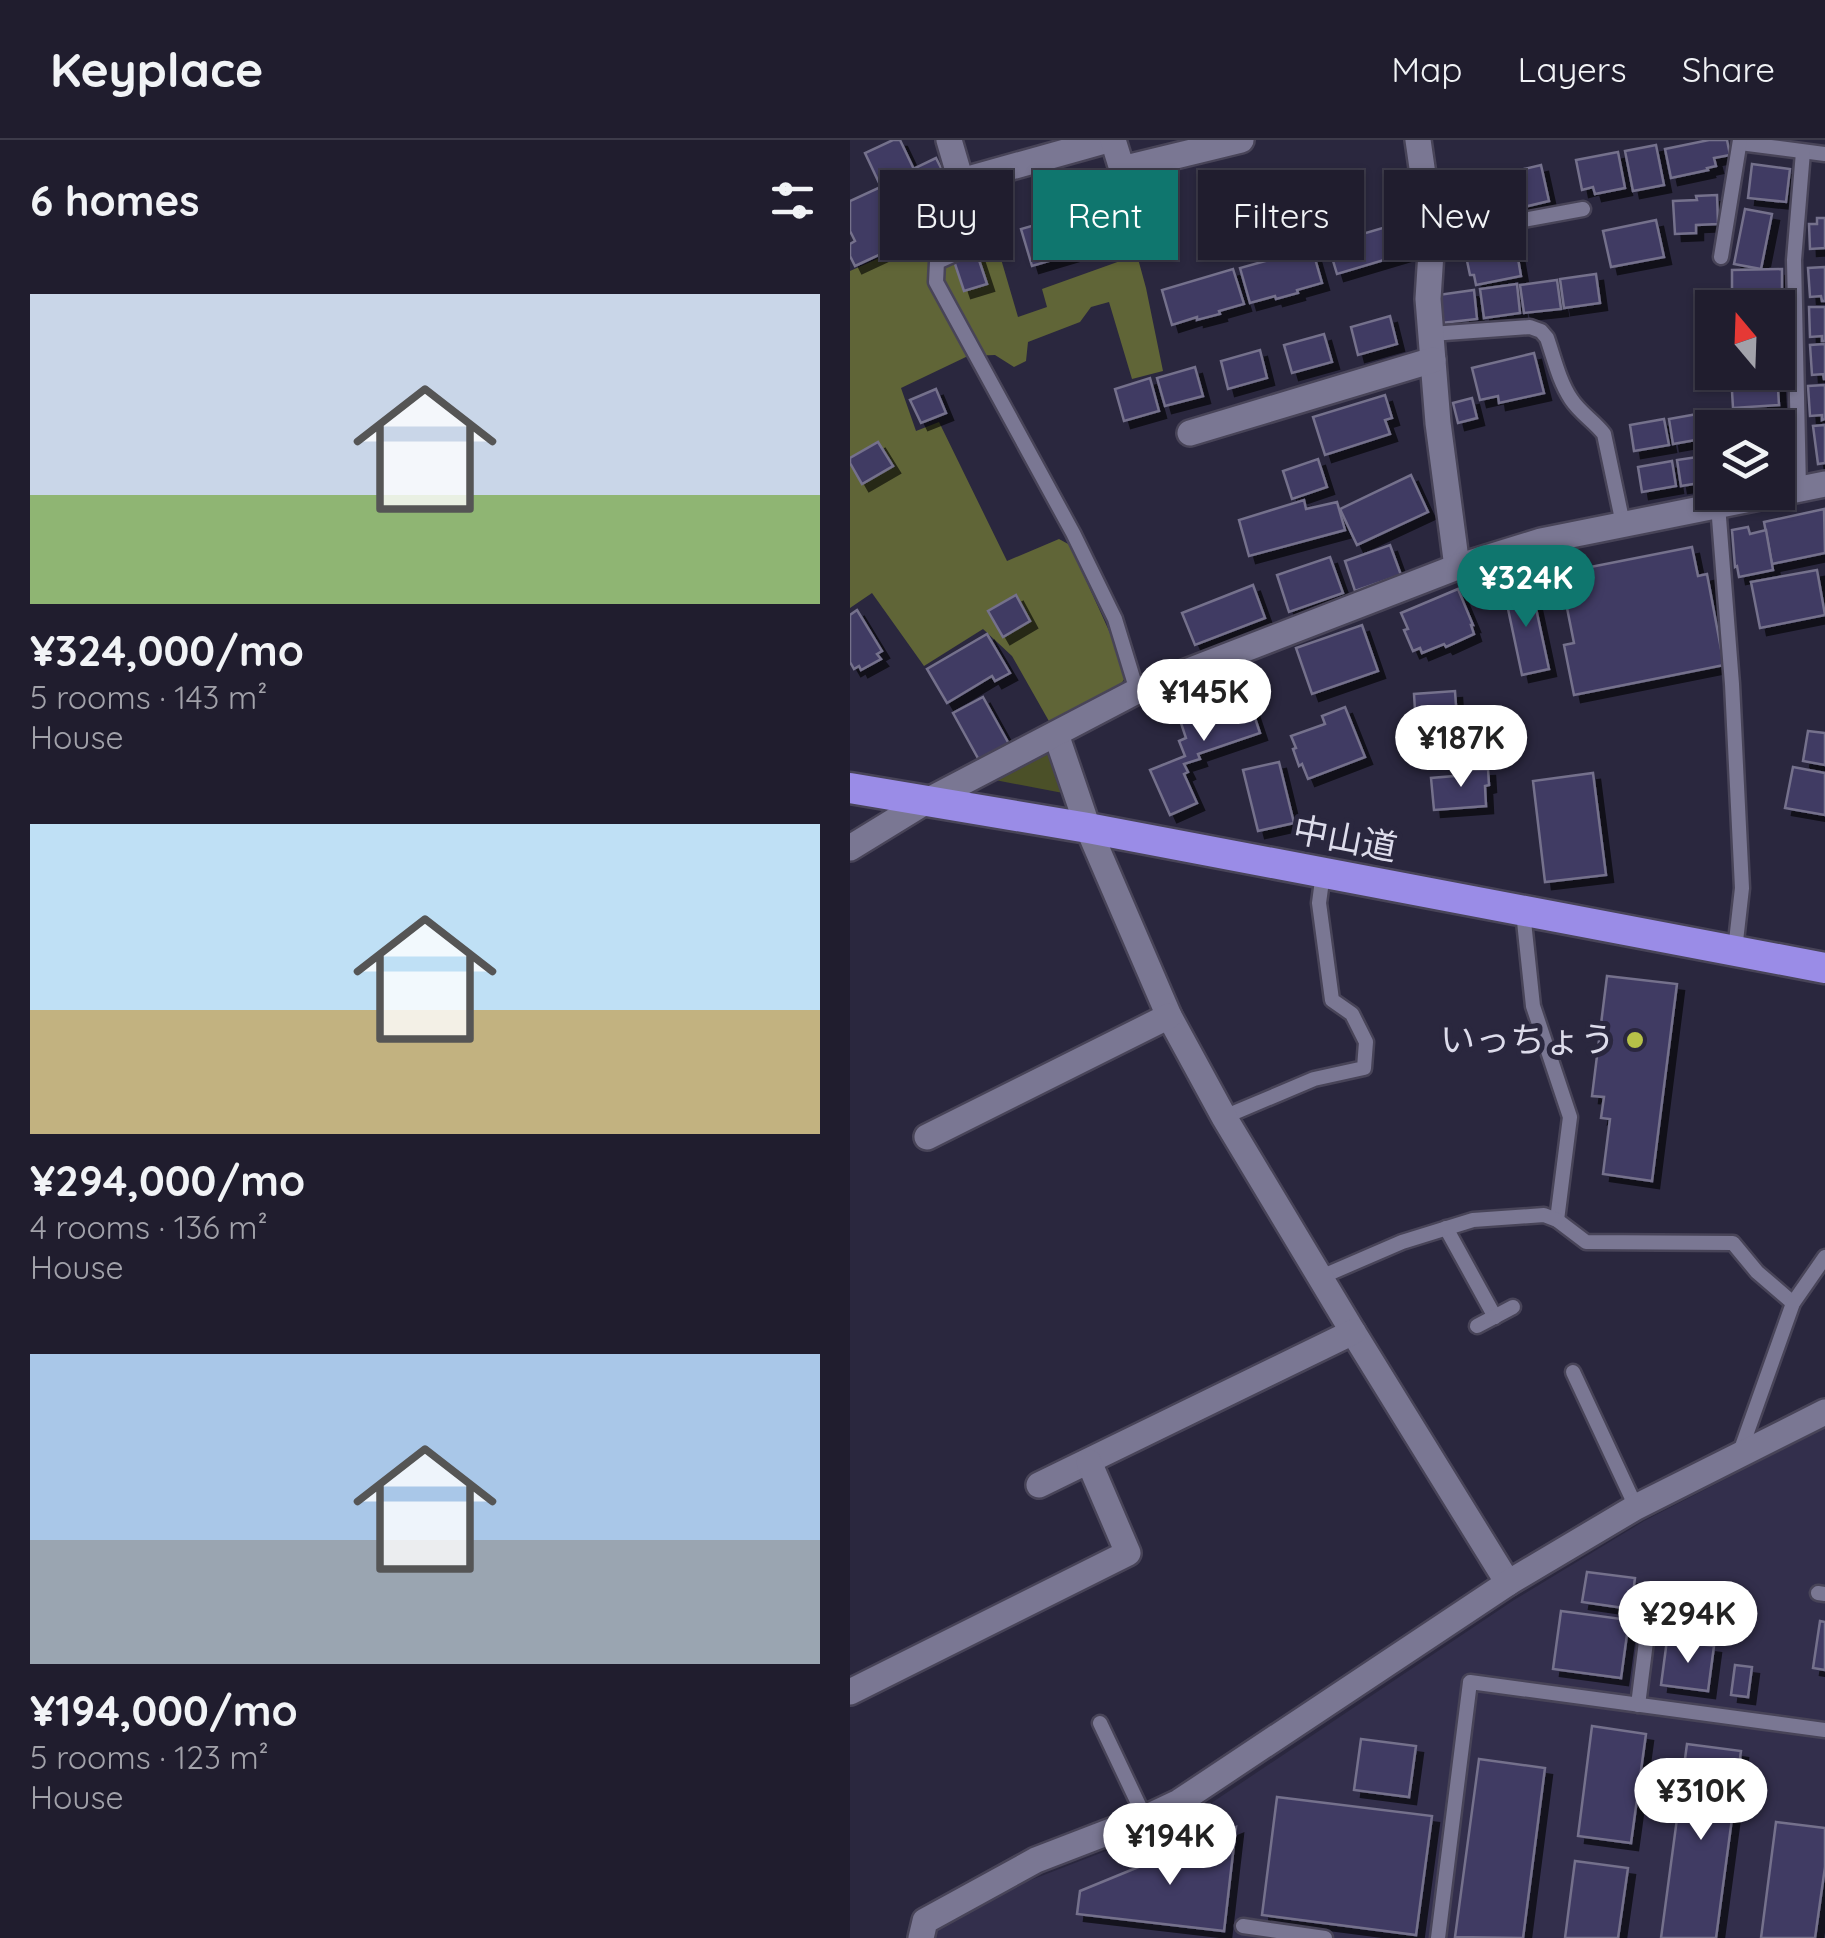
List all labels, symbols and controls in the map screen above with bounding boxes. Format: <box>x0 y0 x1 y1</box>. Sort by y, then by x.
text: Keyplace <box>50 39 263 99</box>
text: Map <box>1391 47 1463 91</box>
text: Layers <box>1518 47 1627 91</box>
text: Share <box>1682 47 1775 91</box>
chip: Buy <box>880 170 1013 260</box>
chip: Rent <box>1033 170 1178 260</box>
chip: Filters <box>1198 170 1364 260</box>
chip: New <box>1384 170 1526 260</box>
icon: filters <box>765 173 820 228</box>
text: 6 homes <box>30 174 200 227</box>
north arrow <box>1695 290 1795 390</box>
map controls <box>1695 290 1795 510</box>
icon: home <box>335 359 515 539</box>
button: layers <box>1695 410 1795 510</box>
pin: ¥324K <box>1456 545 1596 630</box>
text: ¥324K <box>1479 557 1573 597</box>
text: ¥324,000/mo <box>30 624 304 677</box>
pin: ¥145K <box>1134 659 1274 744</box>
text: ¥145K <box>1159 671 1249 711</box>
text: 5 rooms · 143 m² <box>30 677 267 717</box>
pin: ¥187K <box>1391 705 1531 790</box>
text: House <box>30 717 124 757</box>
text: ¥187K <box>1417 717 1505 757</box>
street label: 中山道 <box>1289 806 1401 870</box>
icon: home <box>335 889 515 1069</box>
place label: いっちょう <box>1440 1017 1615 1061</box>
marker: いっちょう <box>1624 1029 1646 1051</box>
text: ¥294,000/mo <box>30 1154 305 1207</box>
text: 4 rooms · 136 m² <box>30 1207 268 1247</box>
text: House <box>30 1247 124 1287</box>
icon: home <box>335 1419 515 1599</box>
pin: ¥294K <box>1618 1581 1758 1666</box>
text: ¥294K <box>1640 1593 1736 1633</box>
text: ¥194,000/mo <box>30 1684 298 1737</box>
text: 5 rooms · 123 m² <box>30 1737 269 1777</box>
pin: ¥310K <box>1631 1758 1771 1843</box>
text: ¥310K <box>1656 1770 1746 1810</box>
text: House <box>30 1777 124 1817</box>
pin: ¥194K <box>1100 1803 1240 1888</box>
text: ¥194K <box>1125 1815 1215 1855</box>

